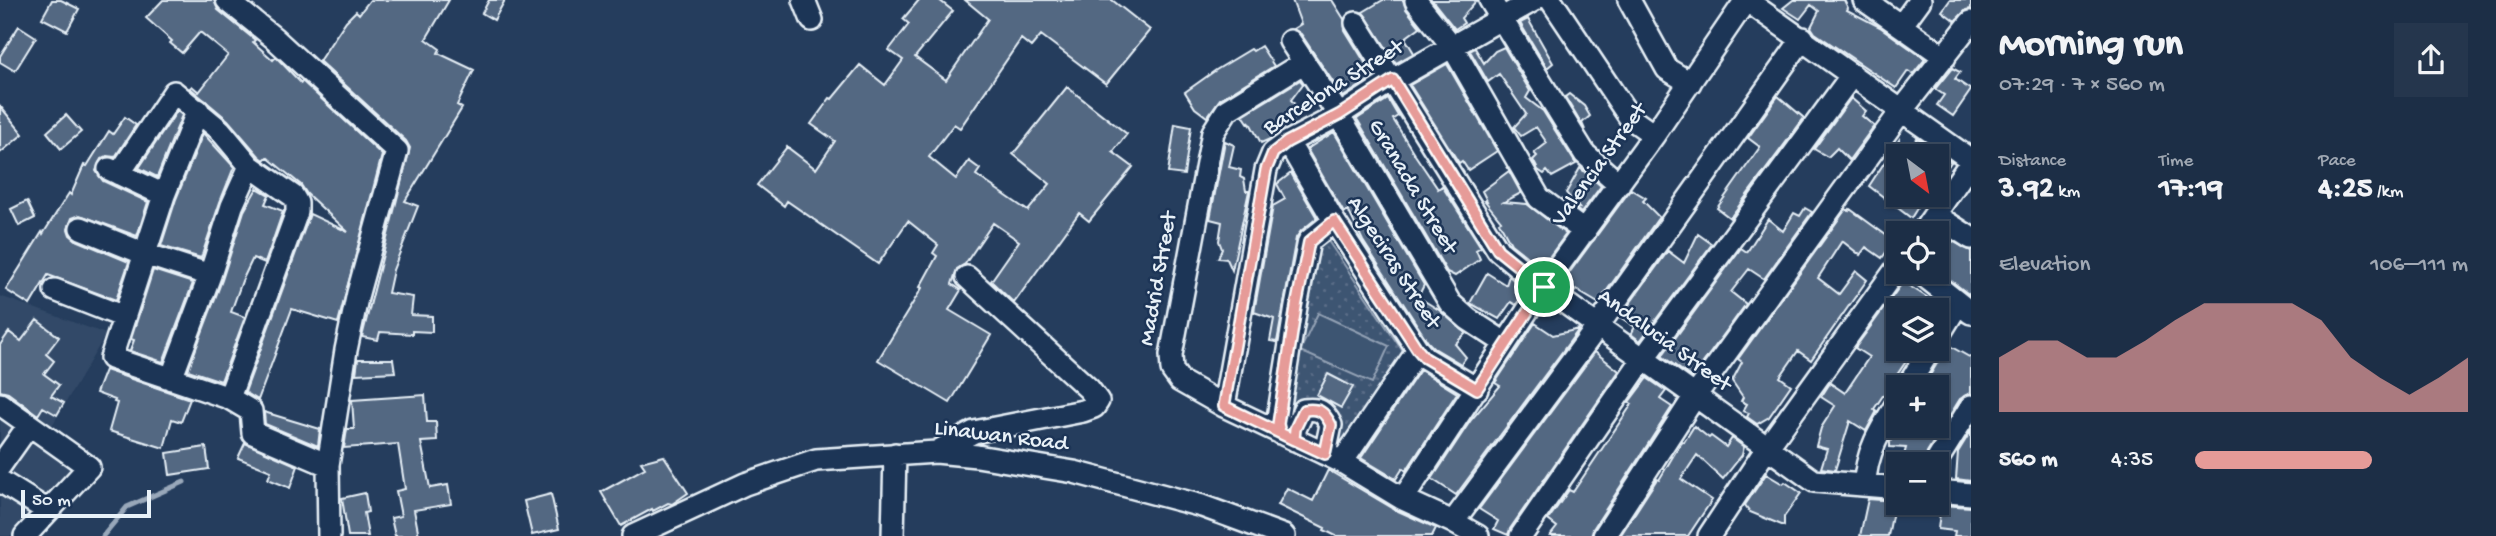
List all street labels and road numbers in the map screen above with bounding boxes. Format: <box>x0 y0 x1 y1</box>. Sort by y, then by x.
street label: Barcelona Street <box>1258 33 1410 142</box>
street label: Valencia Street <box>1546 97 1655 233</box>
street label: Granada Street <box>1361 115 1464 261</box>
street label: Algeciras Street <box>1340 192 1447 336</box>
street label: Madrid Street <box>1134 208 1184 348</box>
street label: Andalucia Street <box>1592 283 1738 400</box>
street label: Linawan Road <box>933 415 1071 459</box>

